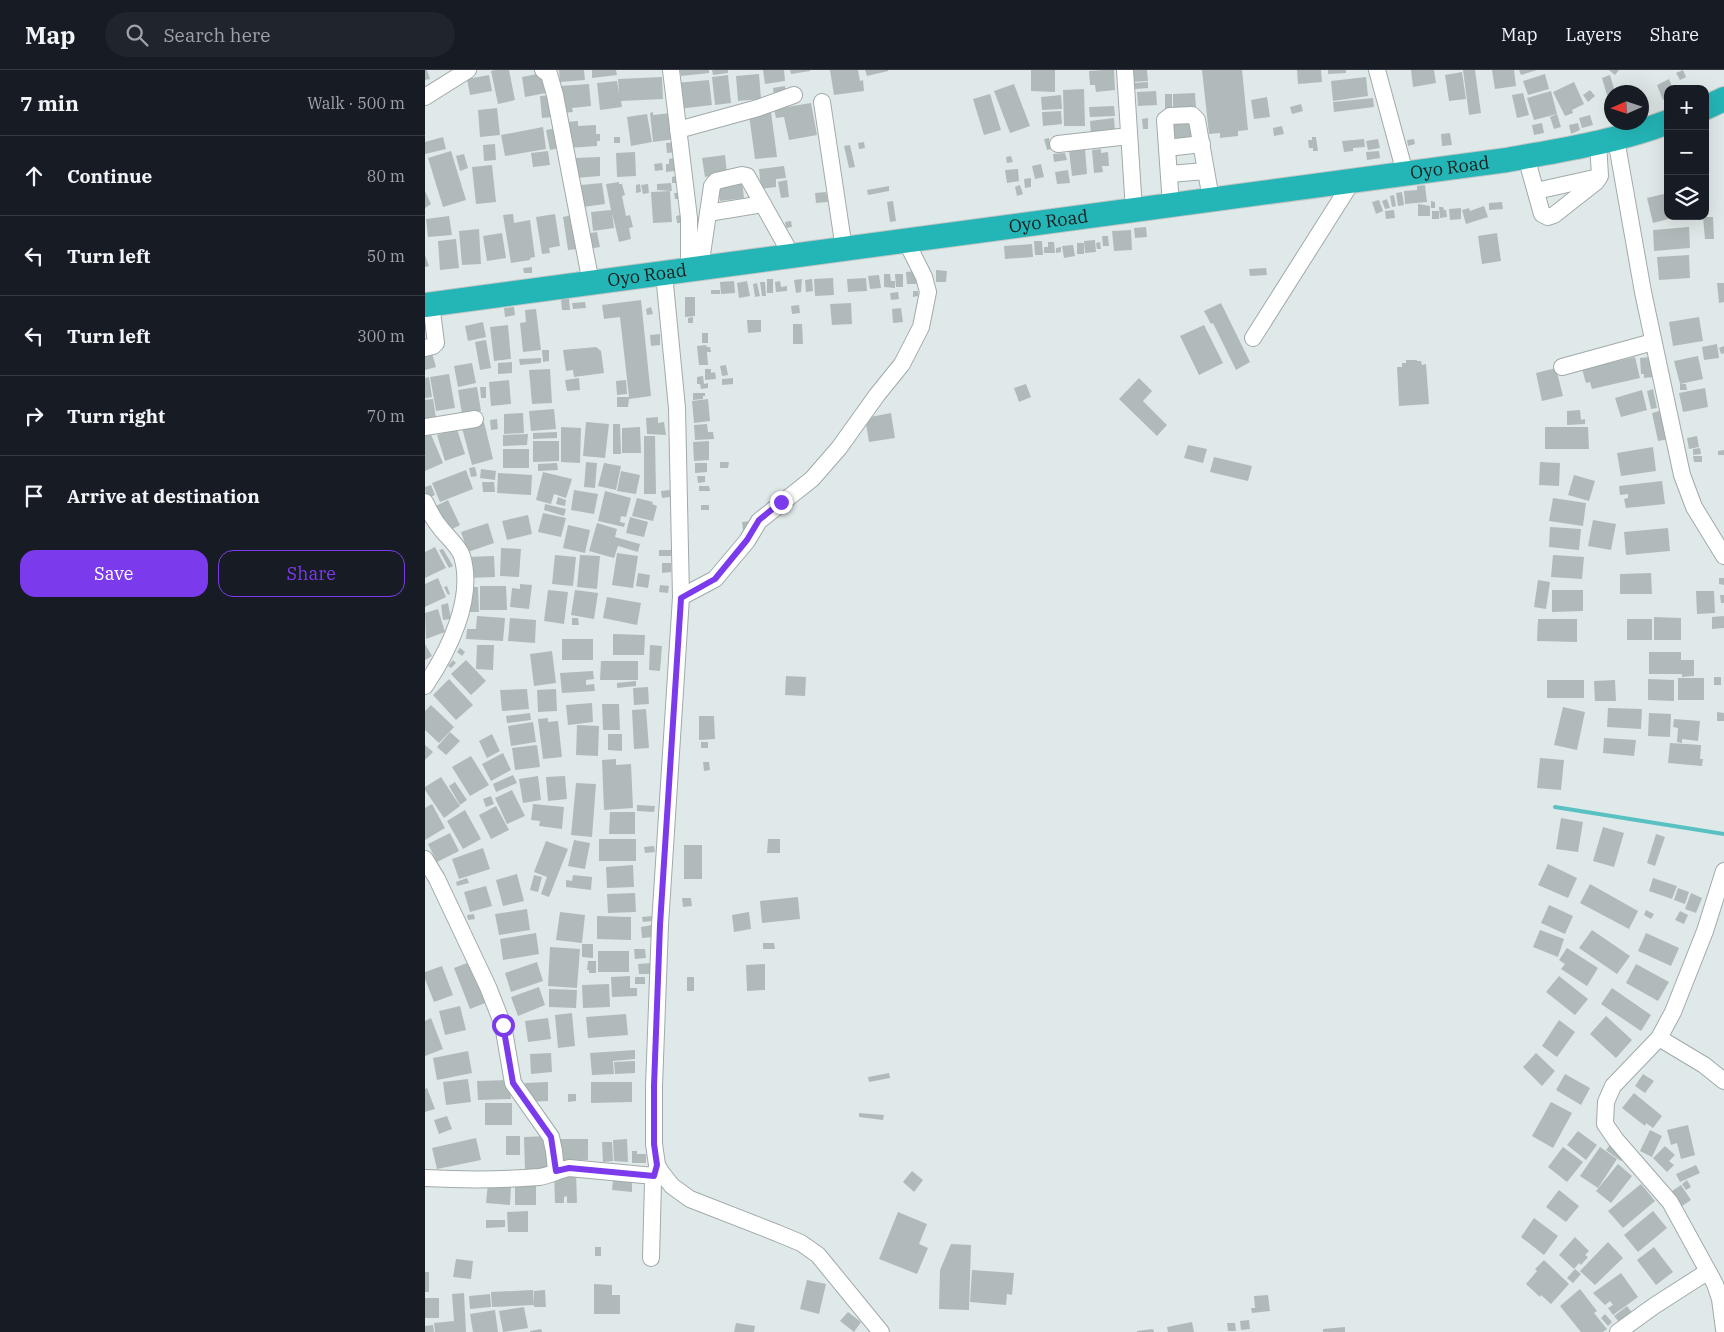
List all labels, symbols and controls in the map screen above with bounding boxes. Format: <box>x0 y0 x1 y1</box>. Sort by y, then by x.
search box <box>105 12 455 57</box>
text: Map <box>25 19 75 51</box>
icon: search <box>123 21 151 49</box>
text: Search here <box>163 23 270 47</box>
text: Map <box>1501 23 1538 46</box>
text: Layers <box>1566 23 1622 46</box>
text: Share <box>1650 23 1699 46</box>
north arrow <box>1604 85 1649 130</box>
map controls <box>1664 85 1709 220</box>
button: + <box>1664 85 1709 130</box>
text: 7 min <box>20 89 79 117</box>
text: Walk · 500 m <box>307 93 405 113</box>
button: − <box>1664 130 1709 175</box>
street label: Oyo Road <box>1409 150 1491 184</box>
icon: ahead <box>20 162 48 190</box>
text: Continue <box>67 164 152 188</box>
text: 80 m <box>367 166 405 186</box>
button: layers <box>1664 175 1709 220</box>
street label: Oyo Road <box>1007 204 1089 238</box>
icon: left <box>20 242 48 270</box>
text: Turn left <box>67 244 150 268</box>
text: 50 m <box>367 246 405 266</box>
street label: Oyo Road <box>606 258 688 291</box>
icon: left <box>20 322 48 350</box>
text: Turn left <box>67 324 150 348</box>
text: 300 m <box>357 326 405 346</box>
icon: right <box>20 402 48 430</box>
text: Turn right <box>67 404 165 428</box>
text: 70 m <box>367 406 405 426</box>
icon: arrive <box>20 482 48 510</box>
text: Arrive at destination <box>67 484 260 508</box>
route end <box>770 491 793 514</box>
button: Save <box>20 550 208 597</box>
button: Share <box>218 550 405 597</box>
route start <box>492 1014 515 1037</box>

